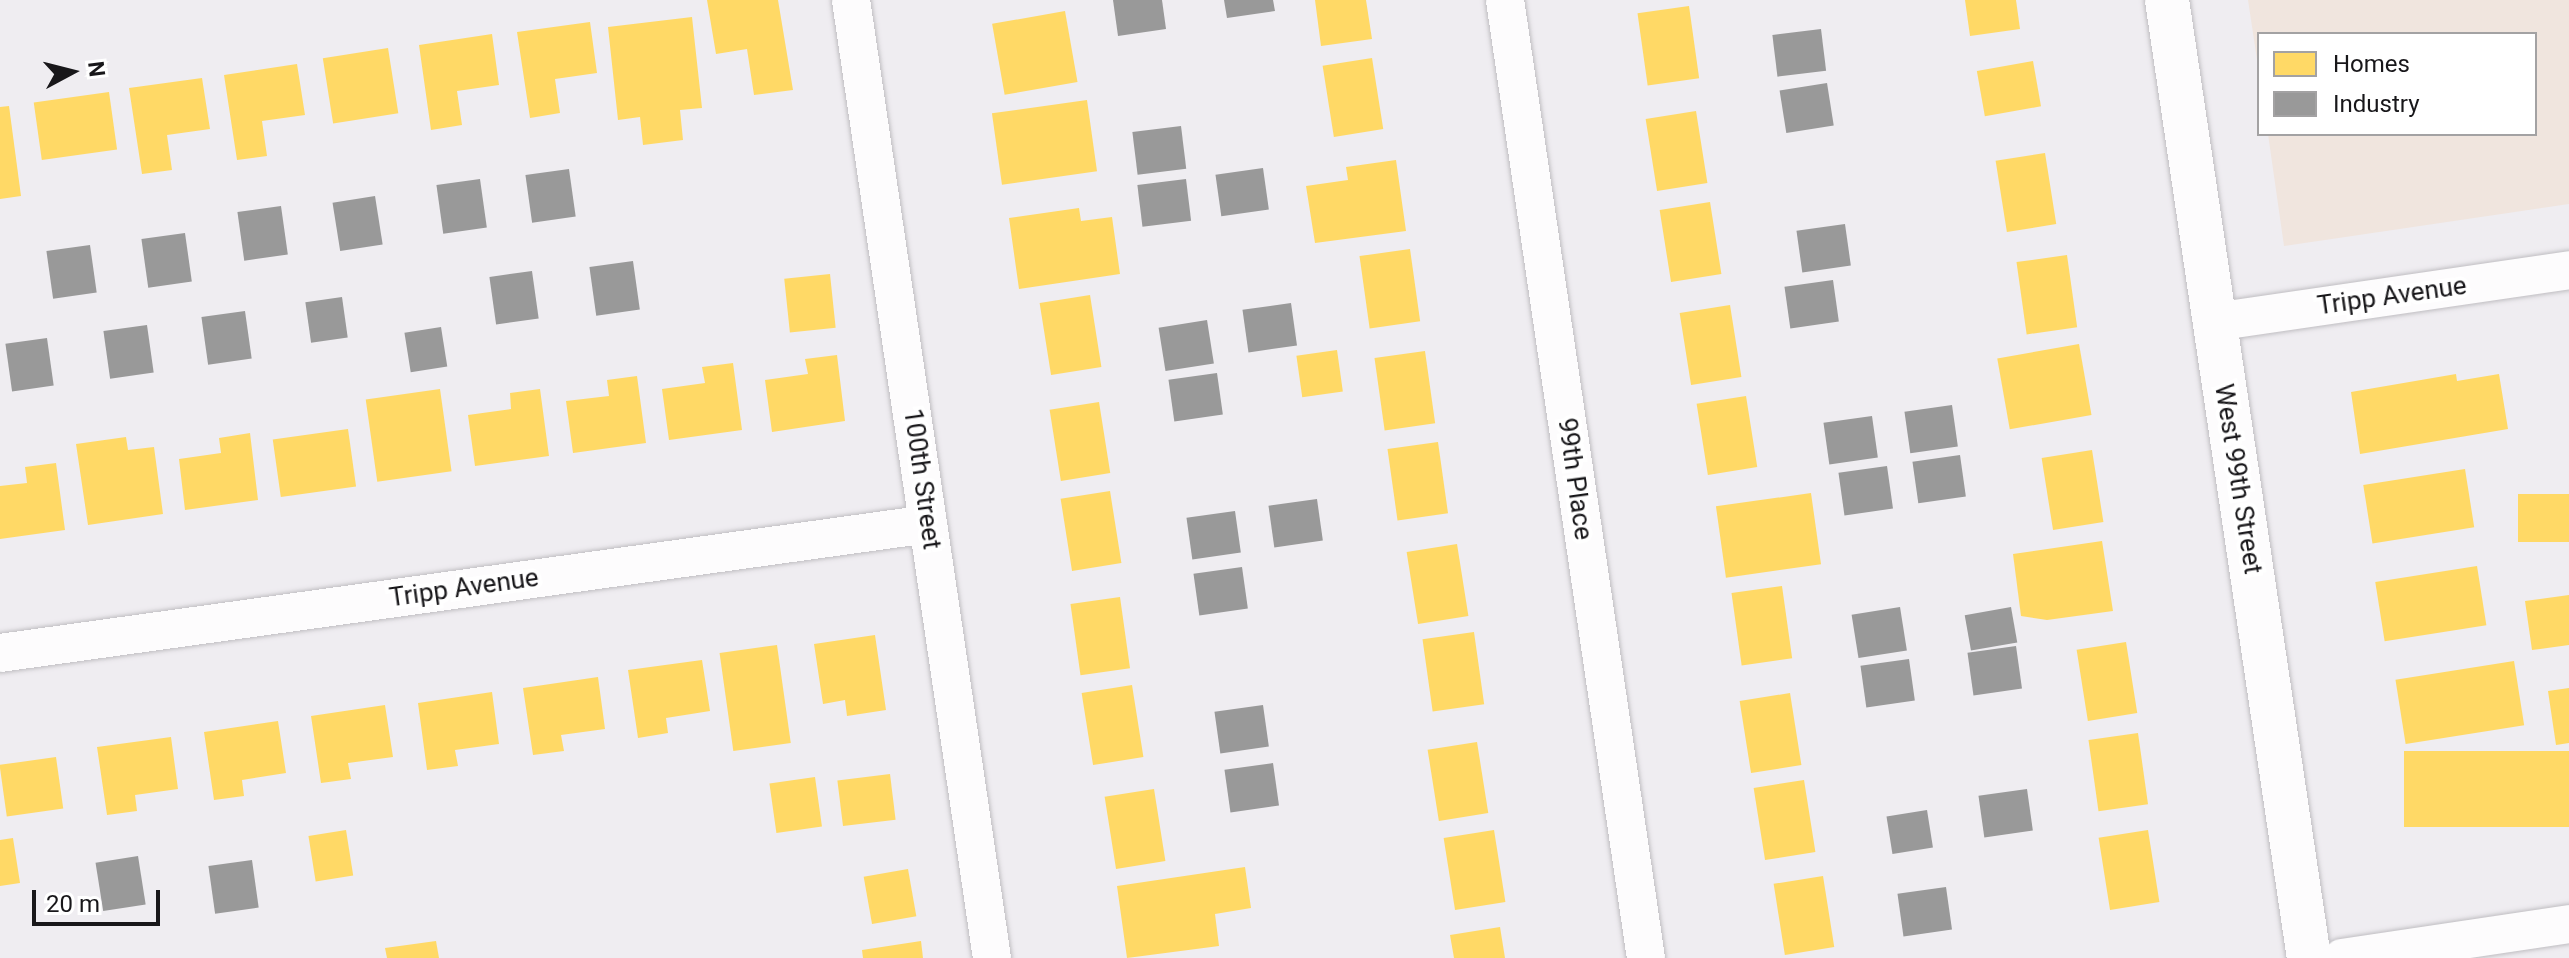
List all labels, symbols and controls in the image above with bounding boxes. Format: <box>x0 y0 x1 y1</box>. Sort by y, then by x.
north arrow <box>32 32 112 112</box>
legend <box>2257 32 2537 136</box>
text: Homes <box>2333 50 2410 78</box>
text: N <box>83 60 110 78</box>
text: Industry <box>2333 90 2419 118</box>
street label: Tripp Avenue <box>2315 270 2469 322</box>
street label: West 99th Street <box>2208 382 2268 576</box>
street label: 100th Street <box>897 407 947 551</box>
street label: 99th Place <box>1551 416 1599 542</box>
street label: Tripp Avenue <box>387 562 541 614</box>
scale bar <box>36 874 164 924</box>
text: 20 m <box>46 890 100 918</box>

